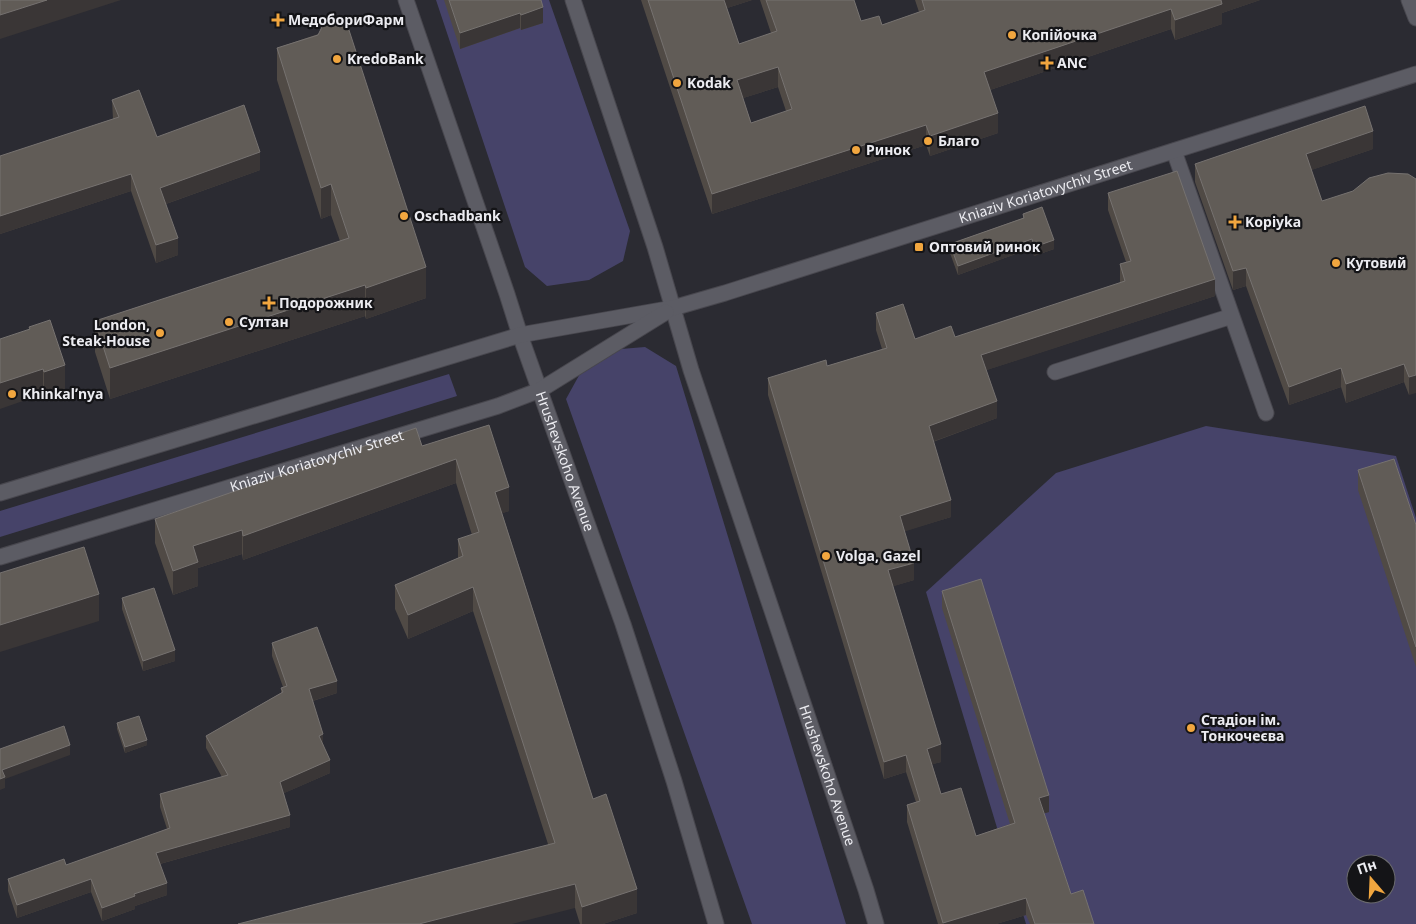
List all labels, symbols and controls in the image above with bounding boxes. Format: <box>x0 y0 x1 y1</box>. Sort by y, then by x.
place label: МедобориФарм <box>288 10 404 29</box>
marker: МедобориФарм <box>272 14 284 26</box>
place label: Копійочка <box>1022 25 1097 44</box>
marker: Копійочка <box>1006 29 1018 41</box>
place label: KredoBank <box>347 49 424 68</box>
marker: KredoBank <box>331 53 343 65</box>
place label: ANC <box>1057 53 1087 72</box>
marker: ANC <box>1041 57 1053 69</box>
place label: Kodak <box>687 73 731 92</box>
marker: Kodak <box>671 77 683 89</box>
place label: Благо <box>938 131 980 150</box>
marker: Благо <box>922 135 934 147</box>
place label: Ринок <box>866 140 911 159</box>
marker: Ринок <box>850 144 862 156</box>
street label: Kniaziv Koriatovychiv Street <box>956 155 1134 227</box>
place label: Oschadbank <box>414 206 501 225</box>
marker: Oschadbank <box>398 210 410 222</box>
place label: Kopiyka <box>1245 212 1301 231</box>
marker: Kopiyka <box>1229 216 1241 228</box>
place label: Оптовий ринок <box>929 237 1041 256</box>
marker: Оптовий ринок <box>913 241 925 253</box>
place label: Кутовий <box>1346 253 1406 272</box>
marker: Кутовий <box>1330 257 1342 269</box>
place label: Подорожник <box>279 293 373 312</box>
marker: Подорожник <box>263 297 275 309</box>
place label: Султан <box>239 312 289 331</box>
place label: London, Steak-House <box>62 315 150 350</box>
marker: Султан <box>223 316 235 328</box>
marker: London, Steak-House <box>154 327 166 339</box>
place label: Khinkalʹnya <box>22 384 103 403</box>
marker: Khinkalʹnya <box>6 388 18 400</box>
street label: Hrushevskoho Avenue <box>532 388 599 534</box>
street label: Kniaziv Koriatovychiv Street <box>227 425 406 496</box>
place label: Volga, Gazel <box>836 546 921 565</box>
marker: Volga, Gazel <box>820 550 832 562</box>
street label: Hrushevskoho Avenue <box>795 702 860 848</box>
place label: Стадіон ім. Тонкочеєва <box>1201 710 1284 745</box>
marker: Стадіон ім. Тонкочеєва <box>1185 722 1197 734</box>
north arrow <box>1346 854 1396 904</box>
text: Пн <box>1354 854 1379 878</box>

